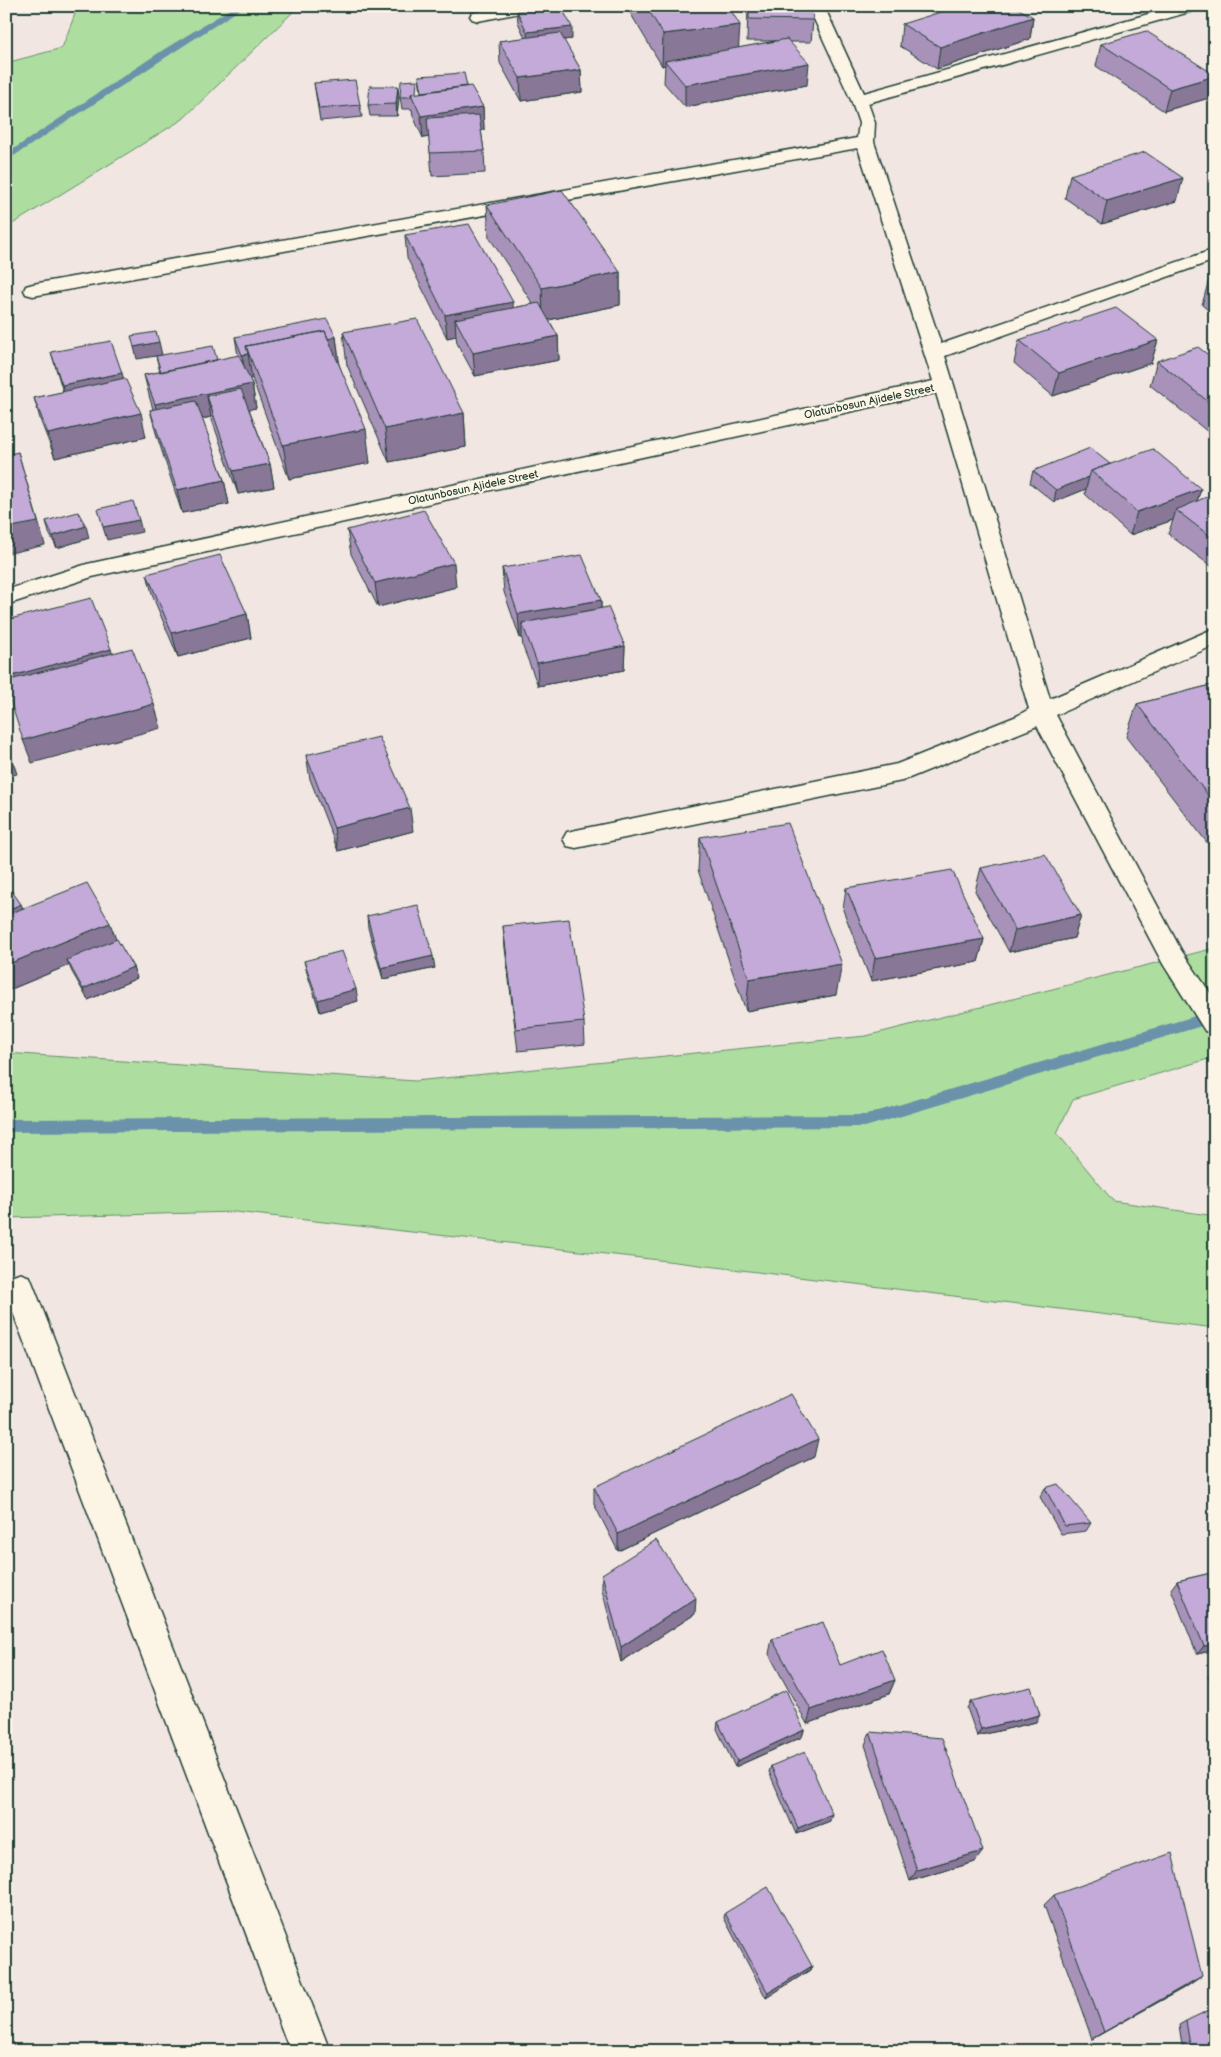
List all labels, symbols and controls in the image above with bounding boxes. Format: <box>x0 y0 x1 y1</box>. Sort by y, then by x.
street label: Olatunbosun Ajidele Street <box>803 381 936 422</box>
street label: Olatunbosun Ajidele Street <box>407 467 540 508</box>

